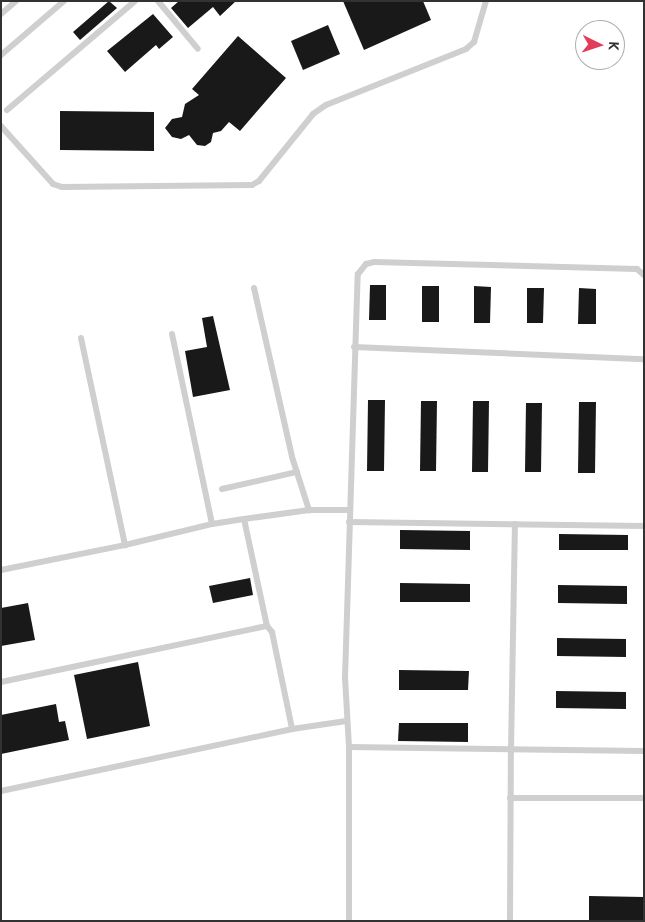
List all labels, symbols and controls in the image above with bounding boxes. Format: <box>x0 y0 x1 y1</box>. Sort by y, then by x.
north arrow <box>575 20 625 70</box>
text: K <box>605 41 623 51</box>

